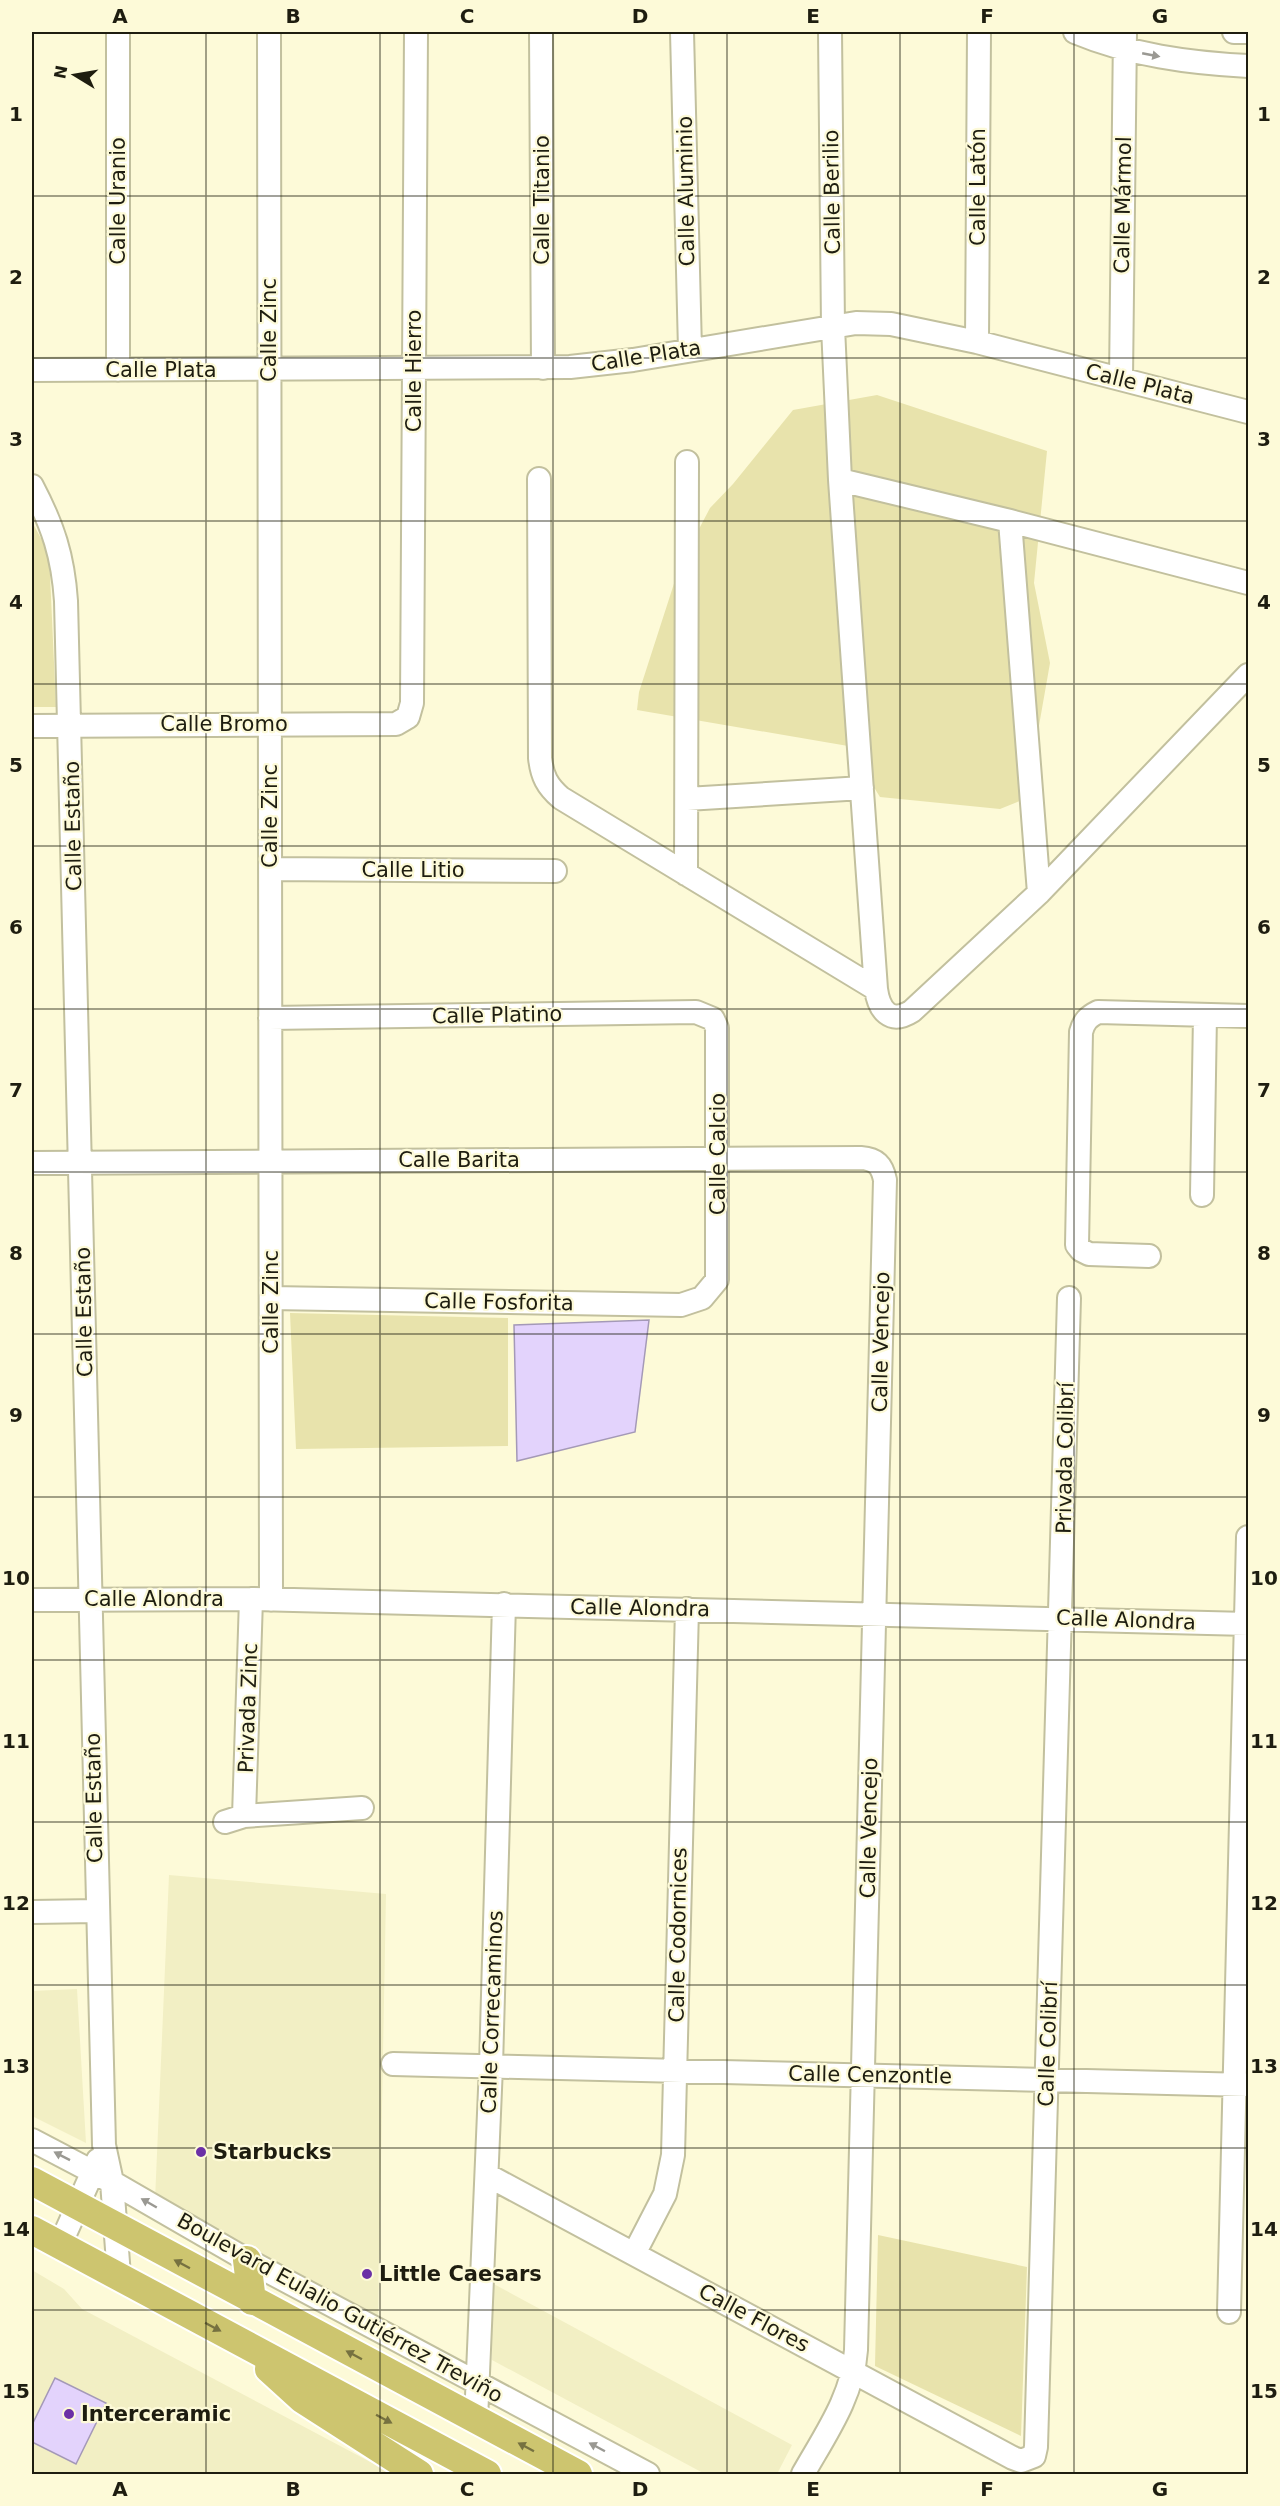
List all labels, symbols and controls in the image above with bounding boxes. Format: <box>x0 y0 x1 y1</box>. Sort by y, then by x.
text: A <box>112 4 128 28</box>
text: B <box>285 4 301 28</box>
text: C <box>460 4 474 28</box>
text: D <box>632 4 648 28</box>
text: E <box>806 4 820 28</box>
text: F <box>980 4 994 28</box>
text: G <box>1152 4 1168 28</box>
north arrow <box>45 45 105 105</box>
one-way arrow <box>1142 51 1161 60</box>
text: N <box>50 64 71 81</box>
text: 1 <box>9 102 23 126</box>
text: 1 <box>1257 102 1271 126</box>
street label: Calle Aluminio <box>673 116 699 266</box>
street label: Calle Latón <box>966 128 990 246</box>
street label: Calle Berilio <box>819 129 845 255</box>
street label: Calle Titanio <box>530 135 554 265</box>
street label: Calle Mármol <box>1110 136 1136 274</box>
street label: Calle Uranio <box>106 137 130 265</box>
text: 2 <box>9 265 23 289</box>
text: 2 <box>1257 265 1271 289</box>
street label: Calle Zinc <box>257 278 281 382</box>
street label: Calle Hierro <box>402 310 426 432</box>
street label: Calle Plata <box>589 335 703 377</box>
street label: Calle Plata <box>105 358 217 382</box>
street label: Calle Plata <box>1083 359 1197 409</box>
text: 3 <box>9 427 23 451</box>
text: 3 <box>1257 427 1271 451</box>
text: 4 <box>9 590 23 614</box>
text: 4 <box>1257 590 1271 614</box>
street label: Calle Bromo <box>160 712 288 736</box>
text: 5 <box>9 753 23 777</box>
text: 5 <box>1257 753 1271 777</box>
street label: Calle Estaño <box>60 761 86 891</box>
street label: Calle Zinc <box>258 764 282 868</box>
street label: Calle Litio <box>361 858 465 882</box>
text: 6 <box>9 915 23 939</box>
text: 6 <box>1257 915 1271 939</box>
street label: Calle Platino <box>432 1002 562 1028</box>
text: 7 <box>9 1078 23 1102</box>
text: 7 <box>1257 1078 1271 1102</box>
street label: Calle Calcio <box>706 1093 730 1215</box>
street label: Calle Barita <box>398 1148 520 1172</box>
text: 8 <box>9 1241 23 1265</box>
text: 8 <box>1257 1241 1271 1265</box>
street label: Calle Estaño <box>71 1247 97 1377</box>
street label: Calle Zinc <box>259 1250 283 1354</box>
street label: Calle Vencejo <box>868 1271 894 1413</box>
street label: Calle Fosforita <box>424 1289 574 1315</box>
street label: Privada Colibrí <box>1052 1381 1078 1534</box>
text: 9 <box>9 1403 23 1427</box>
text: 9 <box>1257 1403 1271 1427</box>
text: 10 <box>2 1566 30 1590</box>
text: 10 <box>1250 1566 1278 1590</box>
street label: Calle Alondra <box>84 1587 224 1611</box>
street label: Calle Alondra <box>570 1595 710 1621</box>
street label: Calle Alondra <box>1056 1606 1196 1634</box>
street label: Privada Zinc <box>234 1643 262 1773</box>
text: 11 <box>2 1729 30 1753</box>
text: 11 <box>1250 1729 1278 1753</box>
street label: Calle Estaño <box>81 1733 107 1863</box>
street label: Calle Vencejo <box>856 1757 882 1899</box>
street label: Calle Codornices <box>664 1847 692 2023</box>
text: 12 <box>2 1891 30 1915</box>
text: 12 <box>1250 1891 1278 1915</box>
street label: Calle Correcaminos <box>476 1910 508 2114</box>
street label: Calle Colibrí <box>1034 1980 1062 2107</box>
text: 13 <box>2 2054 30 2078</box>
text: 13 <box>1250 2054 1278 2078</box>
street label: Calle Cenzontle <box>788 2062 952 2088</box>
place label: Starbucks <box>213 2140 332 2164</box>
marker: Starbucks <box>194 2145 208 2159</box>
one-way arrow <box>53 2151 70 2161</box>
one-way arrow <box>140 2198 157 2208</box>
street label: Boulevard Eulalio Gutiérrez Treviño <box>173 2208 507 2408</box>
text: 14 <box>2 2217 30 2241</box>
text: 14 <box>1250 2217 1278 2241</box>
one-way arrow <box>173 2259 191 2269</box>
place label: Little Caesars <box>379 2262 542 2286</box>
marker: Little Caesars <box>360 2267 374 2281</box>
street label: Calle Flores <box>695 2279 813 2357</box>
one-way arrow <box>205 2322 222 2332</box>
one-way arrow <box>345 2350 362 2360</box>
text: 15 <box>2 2379 30 2403</box>
text: 15 <box>1250 2379 1278 2403</box>
place label: Interceramic <box>81 2402 231 2426</box>
marker: Interceramic <box>62 2407 76 2421</box>
one-way arrow <box>376 2414 393 2424</box>
one-way arrow <box>517 2442 534 2452</box>
one-way arrow <box>588 2442 605 2452</box>
text: A <box>112 2477 128 2501</box>
text: B <box>285 2477 301 2501</box>
text: C <box>460 2477 474 2501</box>
text: D <box>632 2477 648 2501</box>
text: E <box>806 2477 820 2501</box>
text: F <box>980 2477 994 2501</box>
text: G <box>1152 2477 1168 2501</box>

